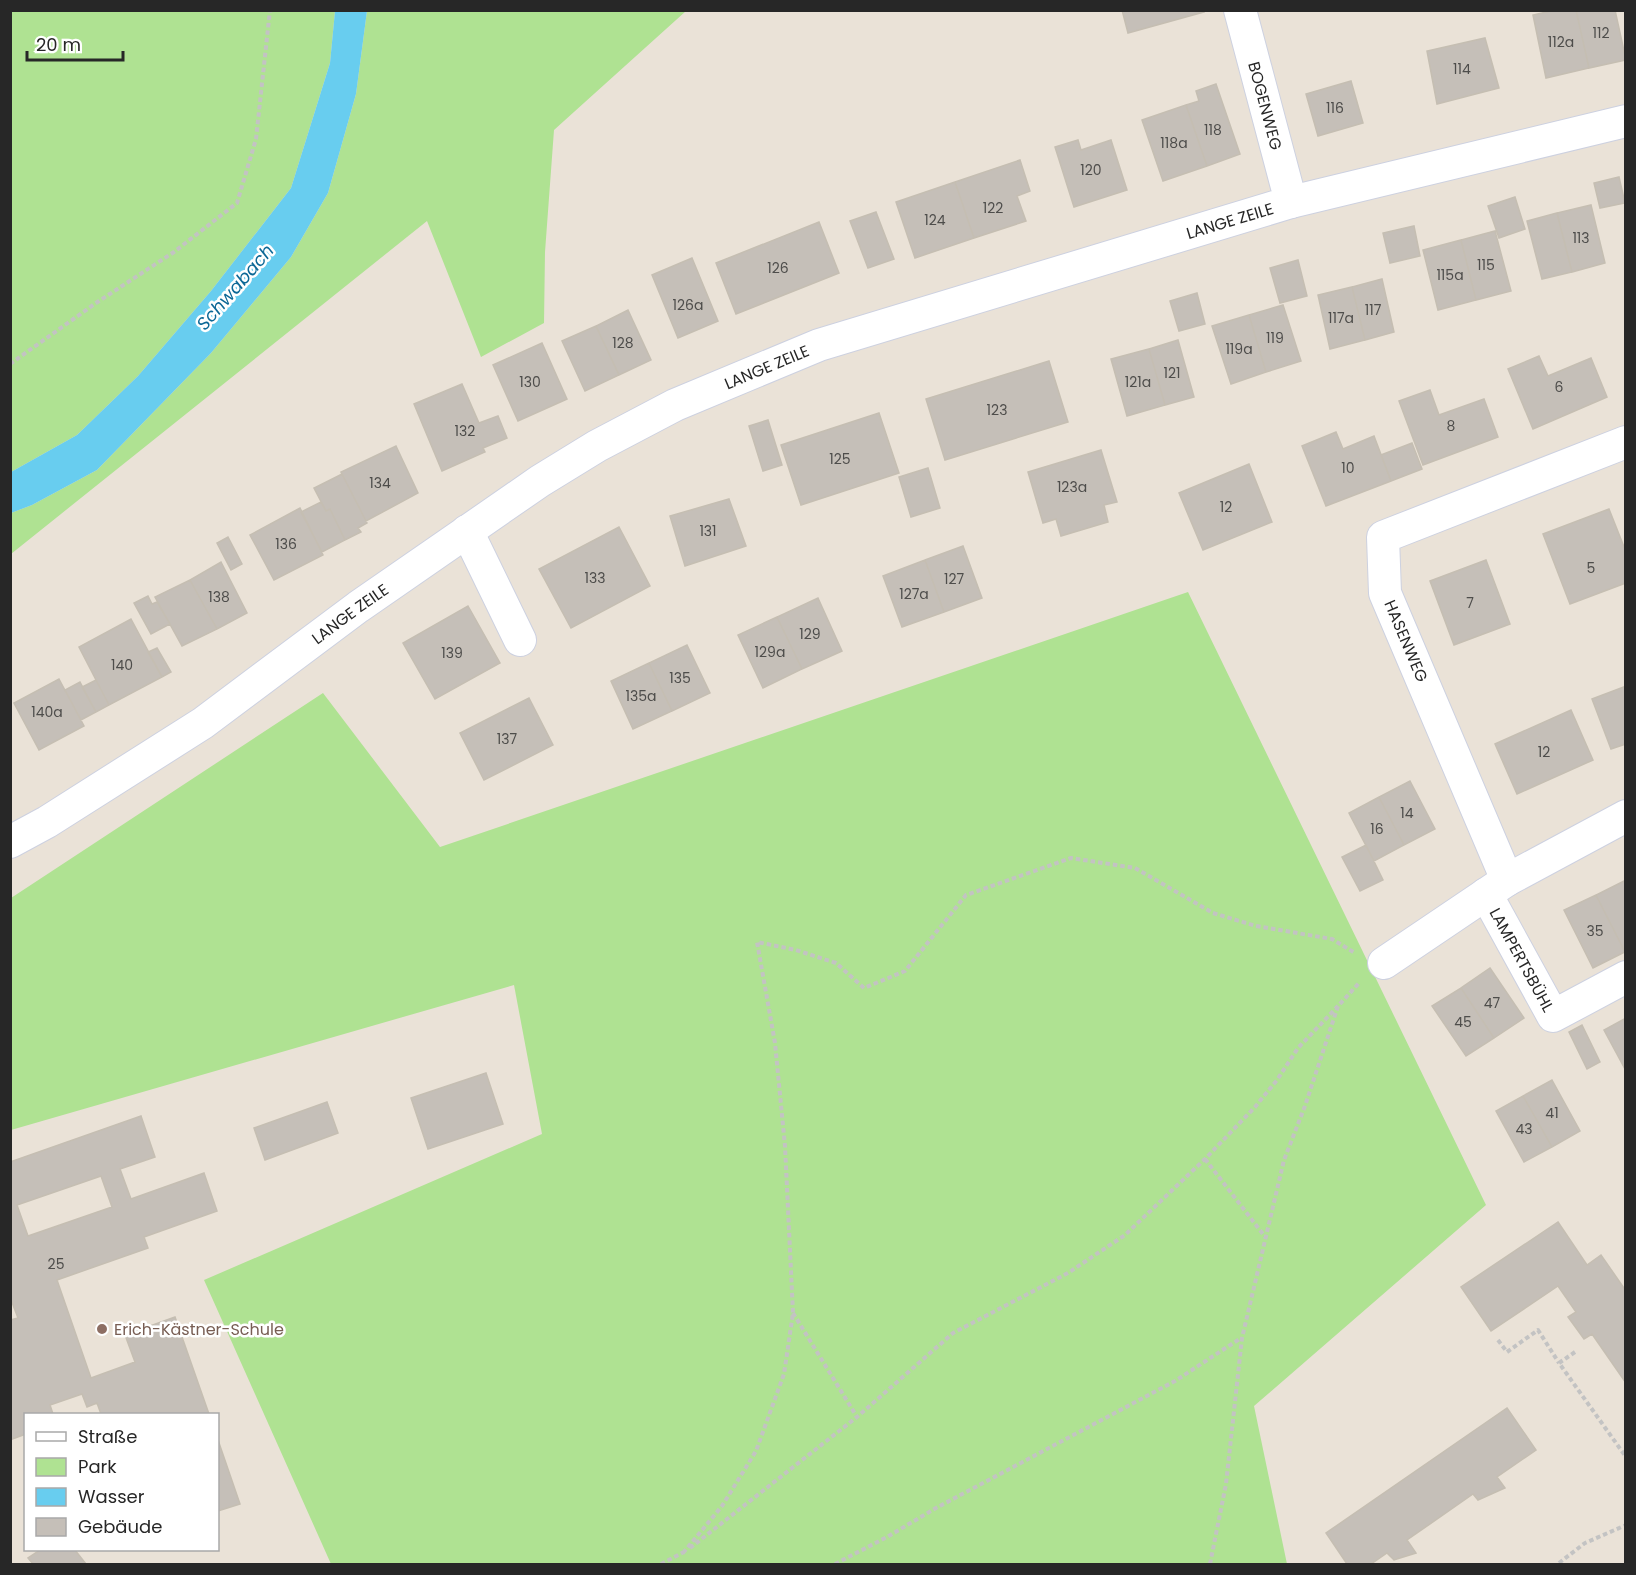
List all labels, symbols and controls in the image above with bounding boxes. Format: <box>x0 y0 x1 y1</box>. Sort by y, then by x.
house number: 112 <box>1592 23 1610 43</box>
scale bar <box>27 24 123 62</box>
text: 20 m <box>36 32 81 57</box>
house number: 112a <box>1548 32 1574 52</box>
street label: BOGENWEG <box>1243 59 1288 152</box>
house number: 114 <box>1453 59 1471 79</box>
house number: 116 <box>1326 98 1344 118</box>
house number: 118 <box>1204 120 1222 140</box>
house number: 118a <box>1160 133 1188 153</box>
house number: 120 <box>1080 160 1102 180</box>
street label: LANGE ZEILE <box>1183 197 1276 245</box>
house number: 122 <box>983 198 1003 218</box>
house number: 124 <box>924 210 946 230</box>
house number: 113 <box>1572 228 1590 248</box>
water label: Schwabach <box>191 239 279 335</box>
house number: 115 <box>1477 255 1495 275</box>
house number: 126 <box>767 258 789 278</box>
house number: 115a <box>1436 265 1464 285</box>
house number: 126a <box>673 295 703 315</box>
house number: 117 <box>1365 300 1382 320</box>
house number: 117a <box>1328 308 1354 328</box>
house number: 119 <box>1266 328 1284 348</box>
house number: 128 <box>612 333 634 353</box>
street label: LANGE ZEILE <box>721 339 812 395</box>
house number: 119a <box>1225 339 1253 359</box>
house number: 121 <box>1163 363 1181 383</box>
house number: 130 <box>519 372 541 392</box>
house number: 121a <box>1125 372 1151 392</box>
house number: 6 <box>1555 377 1564 397</box>
house number: 123 <box>987 400 1007 420</box>
house number: 8 <box>1447 416 1456 436</box>
house number: 132 <box>455 421 475 441</box>
house number: 125 <box>829 449 851 469</box>
house number: 10 <box>1341 458 1355 478</box>
house number: 134 <box>369 473 391 493</box>
house number: 123a <box>1057 477 1087 497</box>
house number: 12 <box>1220 497 1232 517</box>
house number: 131 <box>699 521 717 541</box>
house number: 136 <box>275 534 297 554</box>
house number: 5 <box>1587 558 1595 578</box>
house number: 133 <box>585 568 605 588</box>
house number: 127 <box>944 569 964 589</box>
street label: LANGE ZEILE <box>307 578 393 649</box>
house number: 127a <box>899 584 929 604</box>
house number: 138 <box>208 587 230 607</box>
house number: 7 <box>1466 593 1474 613</box>
street label: HASENWEG <box>1378 596 1434 686</box>
house number: 129 <box>799 624 821 644</box>
house number: 129a <box>755 642 785 662</box>
house number: 139 <box>441 643 463 663</box>
house number: 140 <box>111 655 133 675</box>
house number: 135 <box>669 668 691 688</box>
house number: 135a <box>626 686 656 706</box>
house number: 140a <box>31 702 63 722</box>
house number: 137 <box>497 729 518 749</box>
house number: 12 <box>1538 742 1550 762</box>
house number: 14 <box>1400 803 1414 823</box>
house number: 16 <box>1370 819 1384 839</box>
street label: LAMPERTSBÜHL <box>1484 904 1560 1016</box>
house number: 35 <box>1586 921 1604 941</box>
house number: 47 <box>1484 993 1501 1013</box>
house number: 45 <box>1454 1012 1472 1032</box>
house number: 41 <box>1545 1103 1559 1123</box>
house number: 43 <box>1515 1119 1533 1139</box>
house number: 25 <box>48 1254 64 1274</box>
place label: Erich-Kästner-Schule <box>114 1318 284 1341</box>
marker: Erich-Kästner-Schule <box>95 1322 109 1336</box>
legend <box>24 1413 219 1551</box>
text: Straße <box>78 1424 137 1449</box>
text: Park <box>78 1454 117 1479</box>
text: Wasser <box>78 1484 145 1509</box>
text: Gebäude <box>78 1514 162 1539</box>

